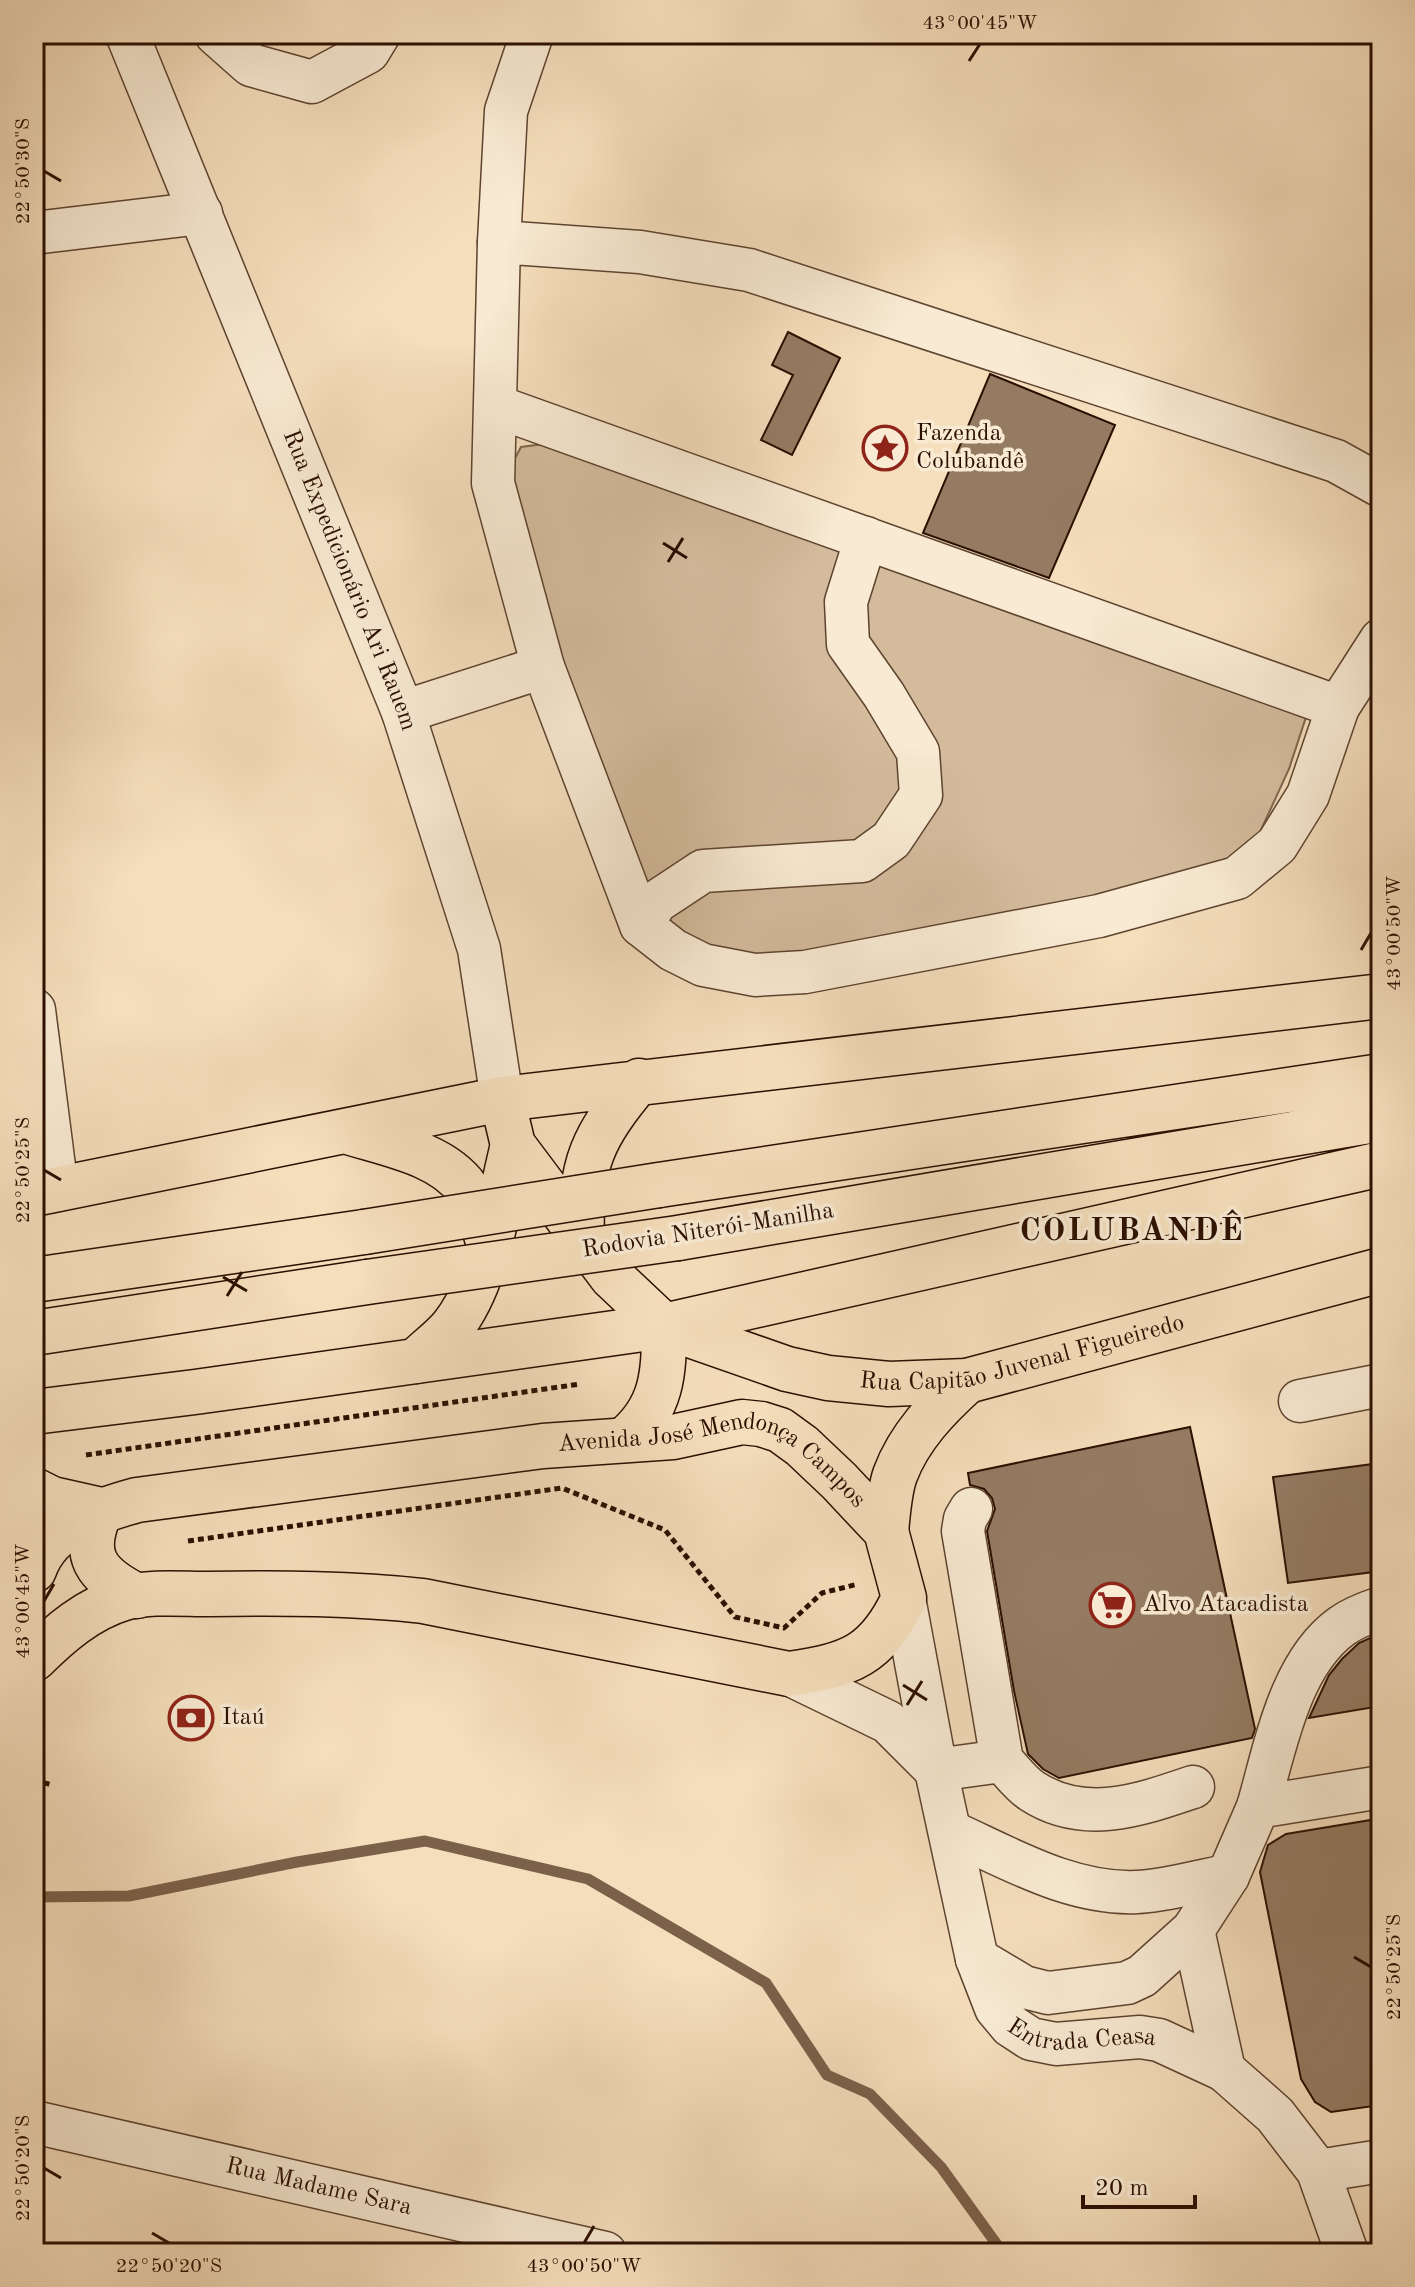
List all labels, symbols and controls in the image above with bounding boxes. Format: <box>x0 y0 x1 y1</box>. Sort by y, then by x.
text: 43°00'45"W <box>922 14 1038 34</box>
text: 22°50'30"S <box>14 118 34 224</box>
place label: Fazenda Colubandê <box>916 422 1024 474</box>
place icon: Fazenda Colubandê <box>861 424 909 472</box>
street label: Rua Expedicionário Ari Rauem <box>278 427 420 734</box>
text: 43°00'50"W <box>1385 875 1405 991</box>
text: 22°50'25"S <box>14 1117 34 1223</box>
street label: Rodovia Niterói-Manilha <box>580 1199 836 1263</box>
district label: COLUBANDÊ <box>1019 1209 1245 1248</box>
street label: Rua Capitão Juvenal Figueiredo <box>859 1311 1187 1396</box>
street label: Avenida José Mendonça Campos <box>557 1410 870 1513</box>
text: 43°00'45"W <box>14 1543 34 1659</box>
supermarket icon: Alvo Atacadista <box>1088 1581 1136 1629</box>
place label: Alvo Atacadista <box>1143 1593 1309 1617</box>
bank icon: Itaú <box>167 1694 215 1742</box>
place label: Itaú <box>222 1706 265 1730</box>
text: 22°50'25"S <box>1385 1914 1405 2020</box>
street label: Entrada Ceasa <box>1002 2015 1158 2056</box>
text: 22°50'20"S <box>14 2115 34 2221</box>
street label: Rua Madame Sara <box>223 2154 414 2220</box>
scale bar <box>1083 2159 1195 2209</box>
text: 20 m <box>1095 2177 1149 2201</box>
text: 22°50'20"S <box>116 2257 222 2277</box>
text: 43°00'50"W <box>526 2257 642 2277</box>

